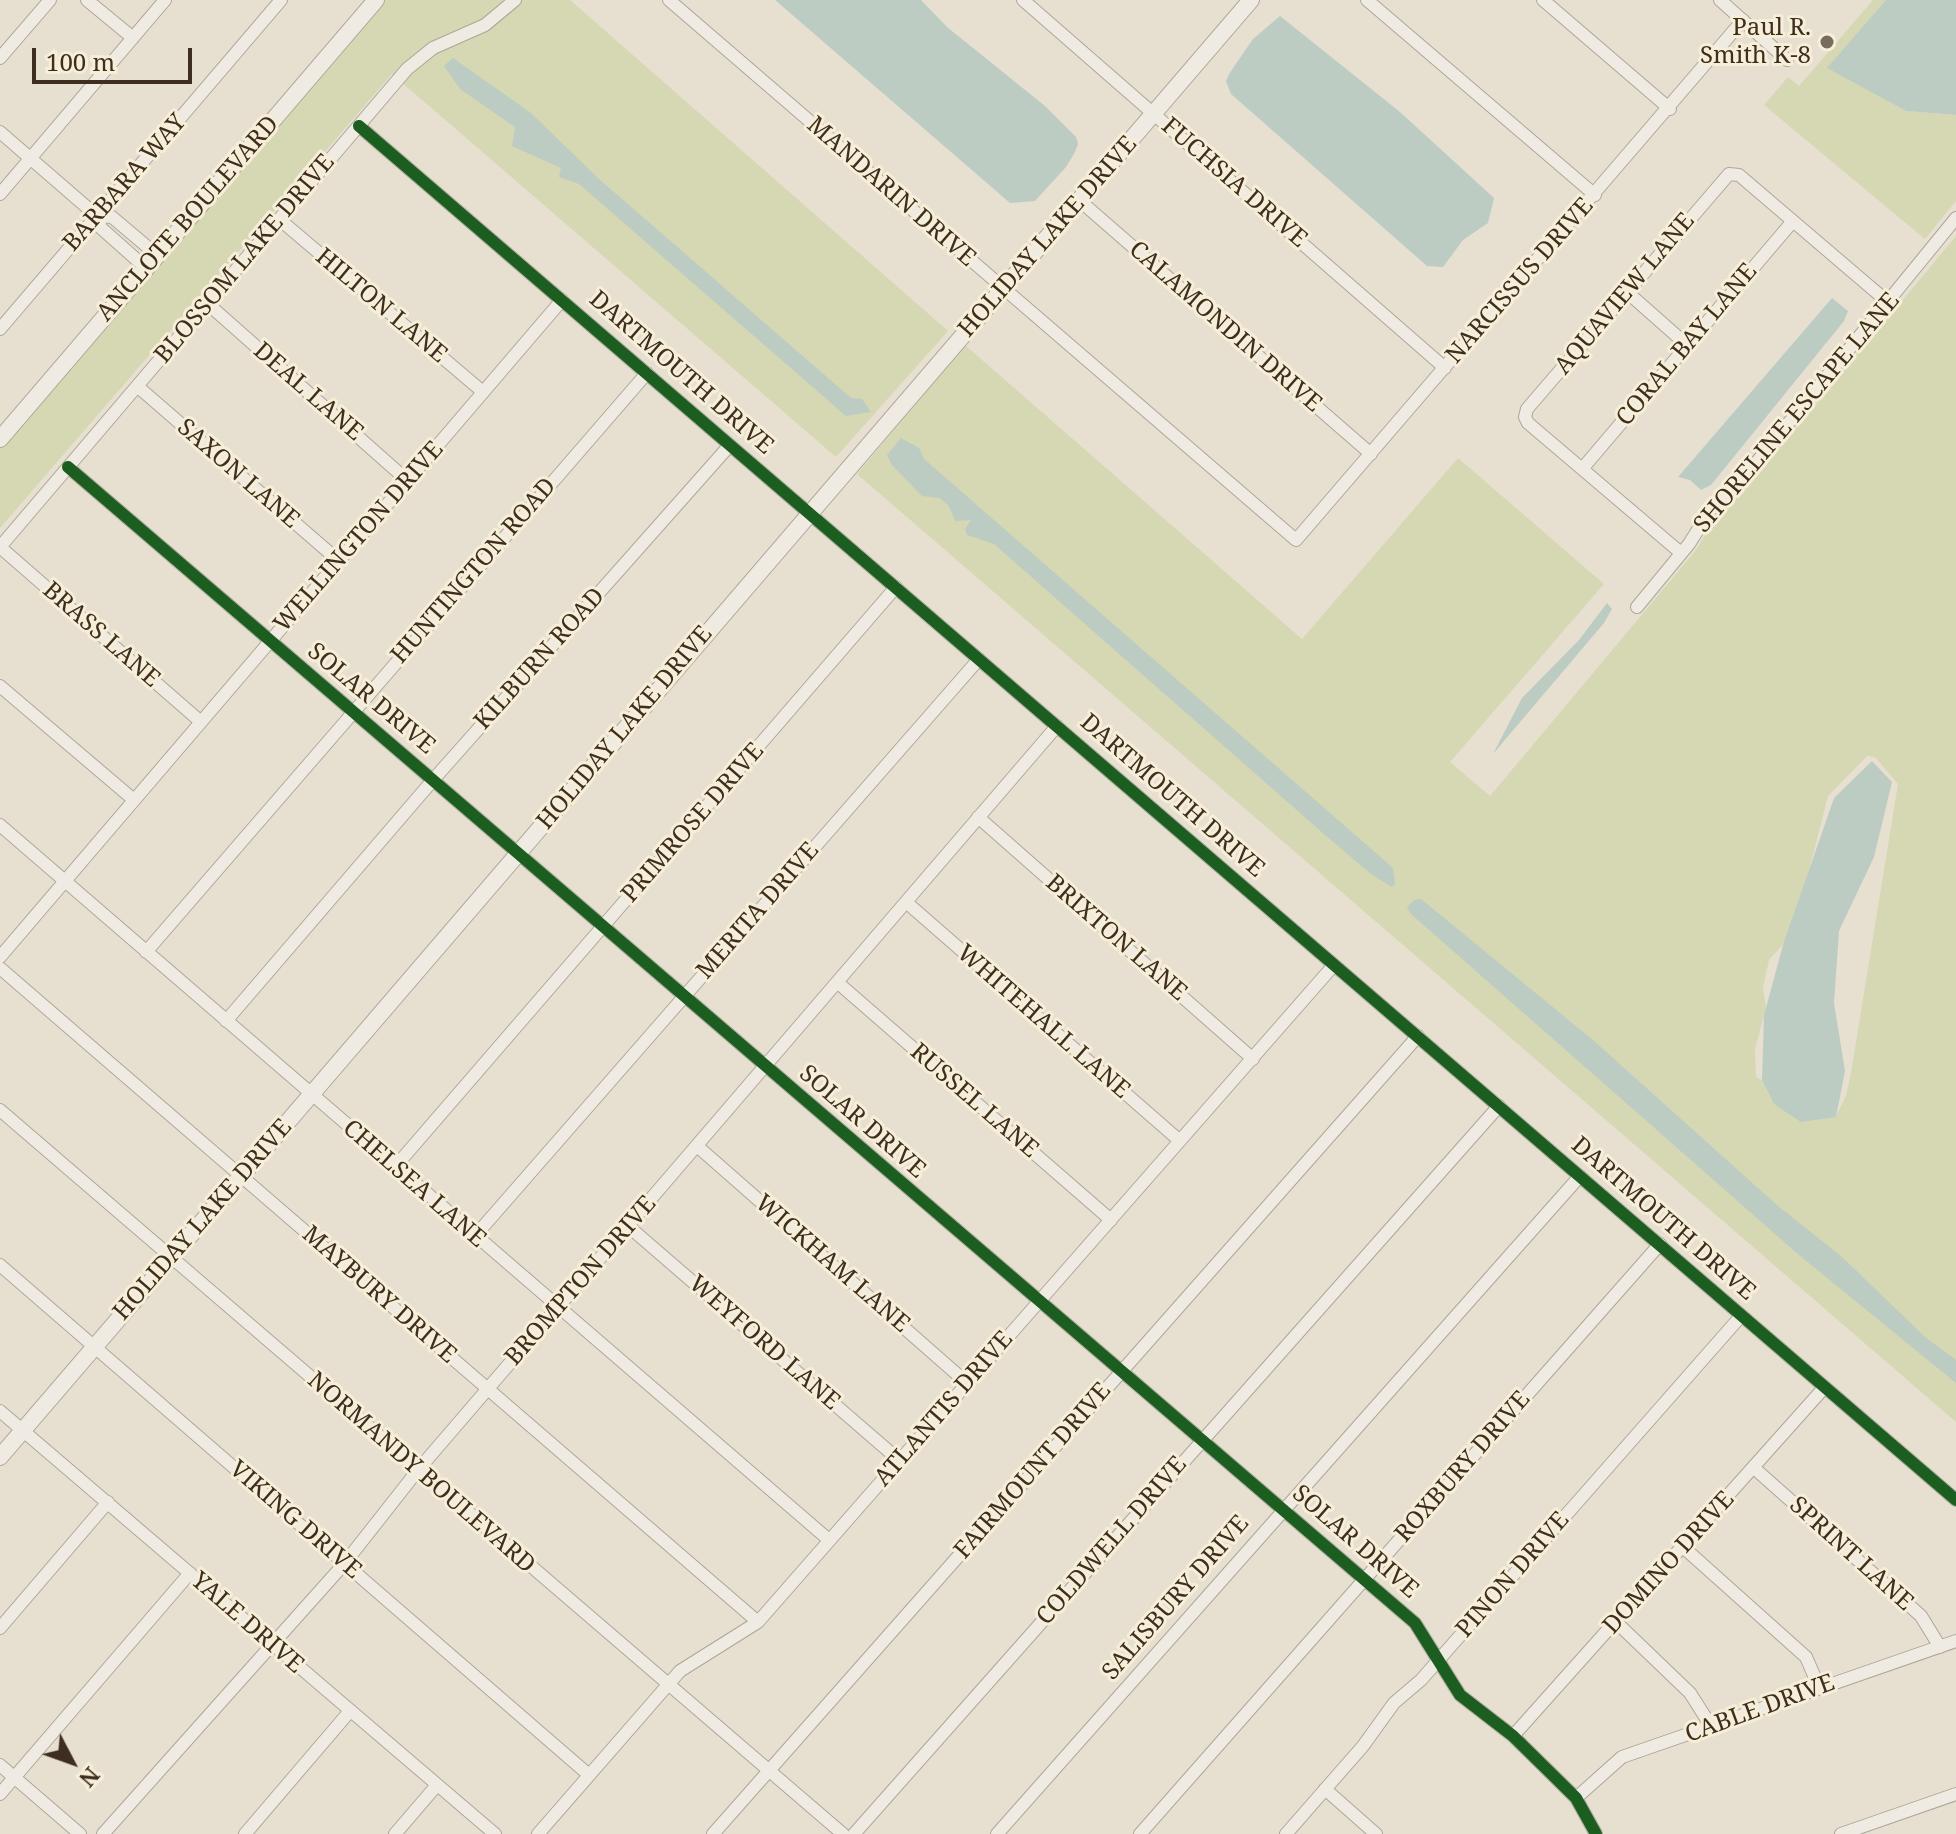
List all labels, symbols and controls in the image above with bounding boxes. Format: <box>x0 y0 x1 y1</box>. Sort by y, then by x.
place label: Paul R. Smith K-8 <box>1700 14 1811 70</box>
scale bar <box>36 32 196 82</box>
marker: Paul R. Smith K-8 <box>1818 33 1836 51</box>
text: 100 m <box>46 45 115 78</box>
street label: BARBARA WAY <box>58 108 192 258</box>
street label: ANCLOTE BOULEVARD <box>91 110 285 328</box>
street label: MANDARIN DRIVE <box>801 111 981 273</box>
street label: FUCHSIA DRIVE <box>1155 112 1313 254</box>
street label: HOLIDAY LAKE DRIVE <box>953 131 1143 343</box>
street label: BLOSSOM LAKE DRIVE <box>149 149 341 369</box>
street label: NARCISSUS DRIVE <box>1440 192 1600 370</box>
street label: AQUAVIEW LANE <box>1549 207 1701 381</box>
street label: CALAMONDIN DRIVE <box>1123 235 1327 419</box>
street label: HILTON LANE <box>309 243 453 369</box>
street label: CORAL BAY LANE <box>1611 258 1763 432</box>
street label: DARTMOUTH DRIVE <box>583 285 779 461</box>
street label: SHORELINE ESCAPE LANE <box>1688 287 1906 539</box>
street label: DEAL LANE <box>247 337 369 447</box>
street label: SAXON LANE <box>171 413 305 535</box>
street label: WELLINGTON DRIVE <box>268 436 450 638</box>
street label: HUNTINGTON ROAD <box>386 472 562 670</box>
street label: BRASS LANE <box>37 576 165 694</box>
street label: KILBURN ROAD <box>469 582 611 736</box>
street label: HOLIDAY LAKE DRIVE <box>531 620 719 836</box>
street label: SOLAR DRIVE <box>301 637 441 761</box>
street label: DARTMOUTH DRIVE <box>1074 708 1270 884</box>
street label: PRIMROSE DRIVE <box>616 737 770 909</box>
street label: MERITA DRIVE <box>691 837 825 985</box>
street label: BRIXTON LANE <box>1039 869 1193 1007</box>
street label: WHITEHALL LANE <box>951 939 1135 1105</box>
street label: RUSSEL LANE <box>904 1038 1044 1164</box>
street label: SOLAR DRIVE <box>793 1059 931 1185</box>
street label: HOLIDAY LAKE DRIVE <box>108 1114 298 1326</box>
street label: CHELSEA LANE <box>337 1114 491 1254</box>
street label: DARTMOUTH DRIVE <box>1565 1131 1761 1307</box>
street label: WICKHAM LANE <box>749 1189 915 1339</box>
street label: BROMPTON DRIVE <box>499 1190 663 1372</box>
street label: MAYBURY DRIVE <box>296 1220 462 1370</box>
street label: WEYFORD LANE <box>682 1269 846 1417</box>
street label: ATLANTIS DRIVE <box>869 1325 1019 1493</box>
street label: NORMANDY BOULEVARD <box>301 1366 541 1580</box>
street label: FAIRMOUNT DRIVE <box>949 1377 1117 1565</box>
street label: ROXBURY DRIVE <box>1390 1386 1536 1548</box>
street label: COLDWELL DRIVE <box>1031 1451 1193 1631</box>
street label: VIKING DRIVE <box>223 1455 367 1585</box>
street label: SOLAR DRIVE <box>1286 1479 1424 1605</box>
street label: DOMINO DRIVE <box>1597 1486 1741 1640</box>
street label: SPRINT LANE <box>1783 1491 1919 1617</box>
street label: PINON DRIVE <box>1451 1506 1575 1644</box>
street label: SALISBURY DRIVE <box>1097 1510 1255 1686</box>
street label: YALE DRIVE <box>185 1566 309 1680</box>
street label: CABLE DRIVE <box>1681 1669 1839 1749</box>
north arrow <box>32 1722 112 1802</box>
text: N <box>73 1761 107 1794</box>

